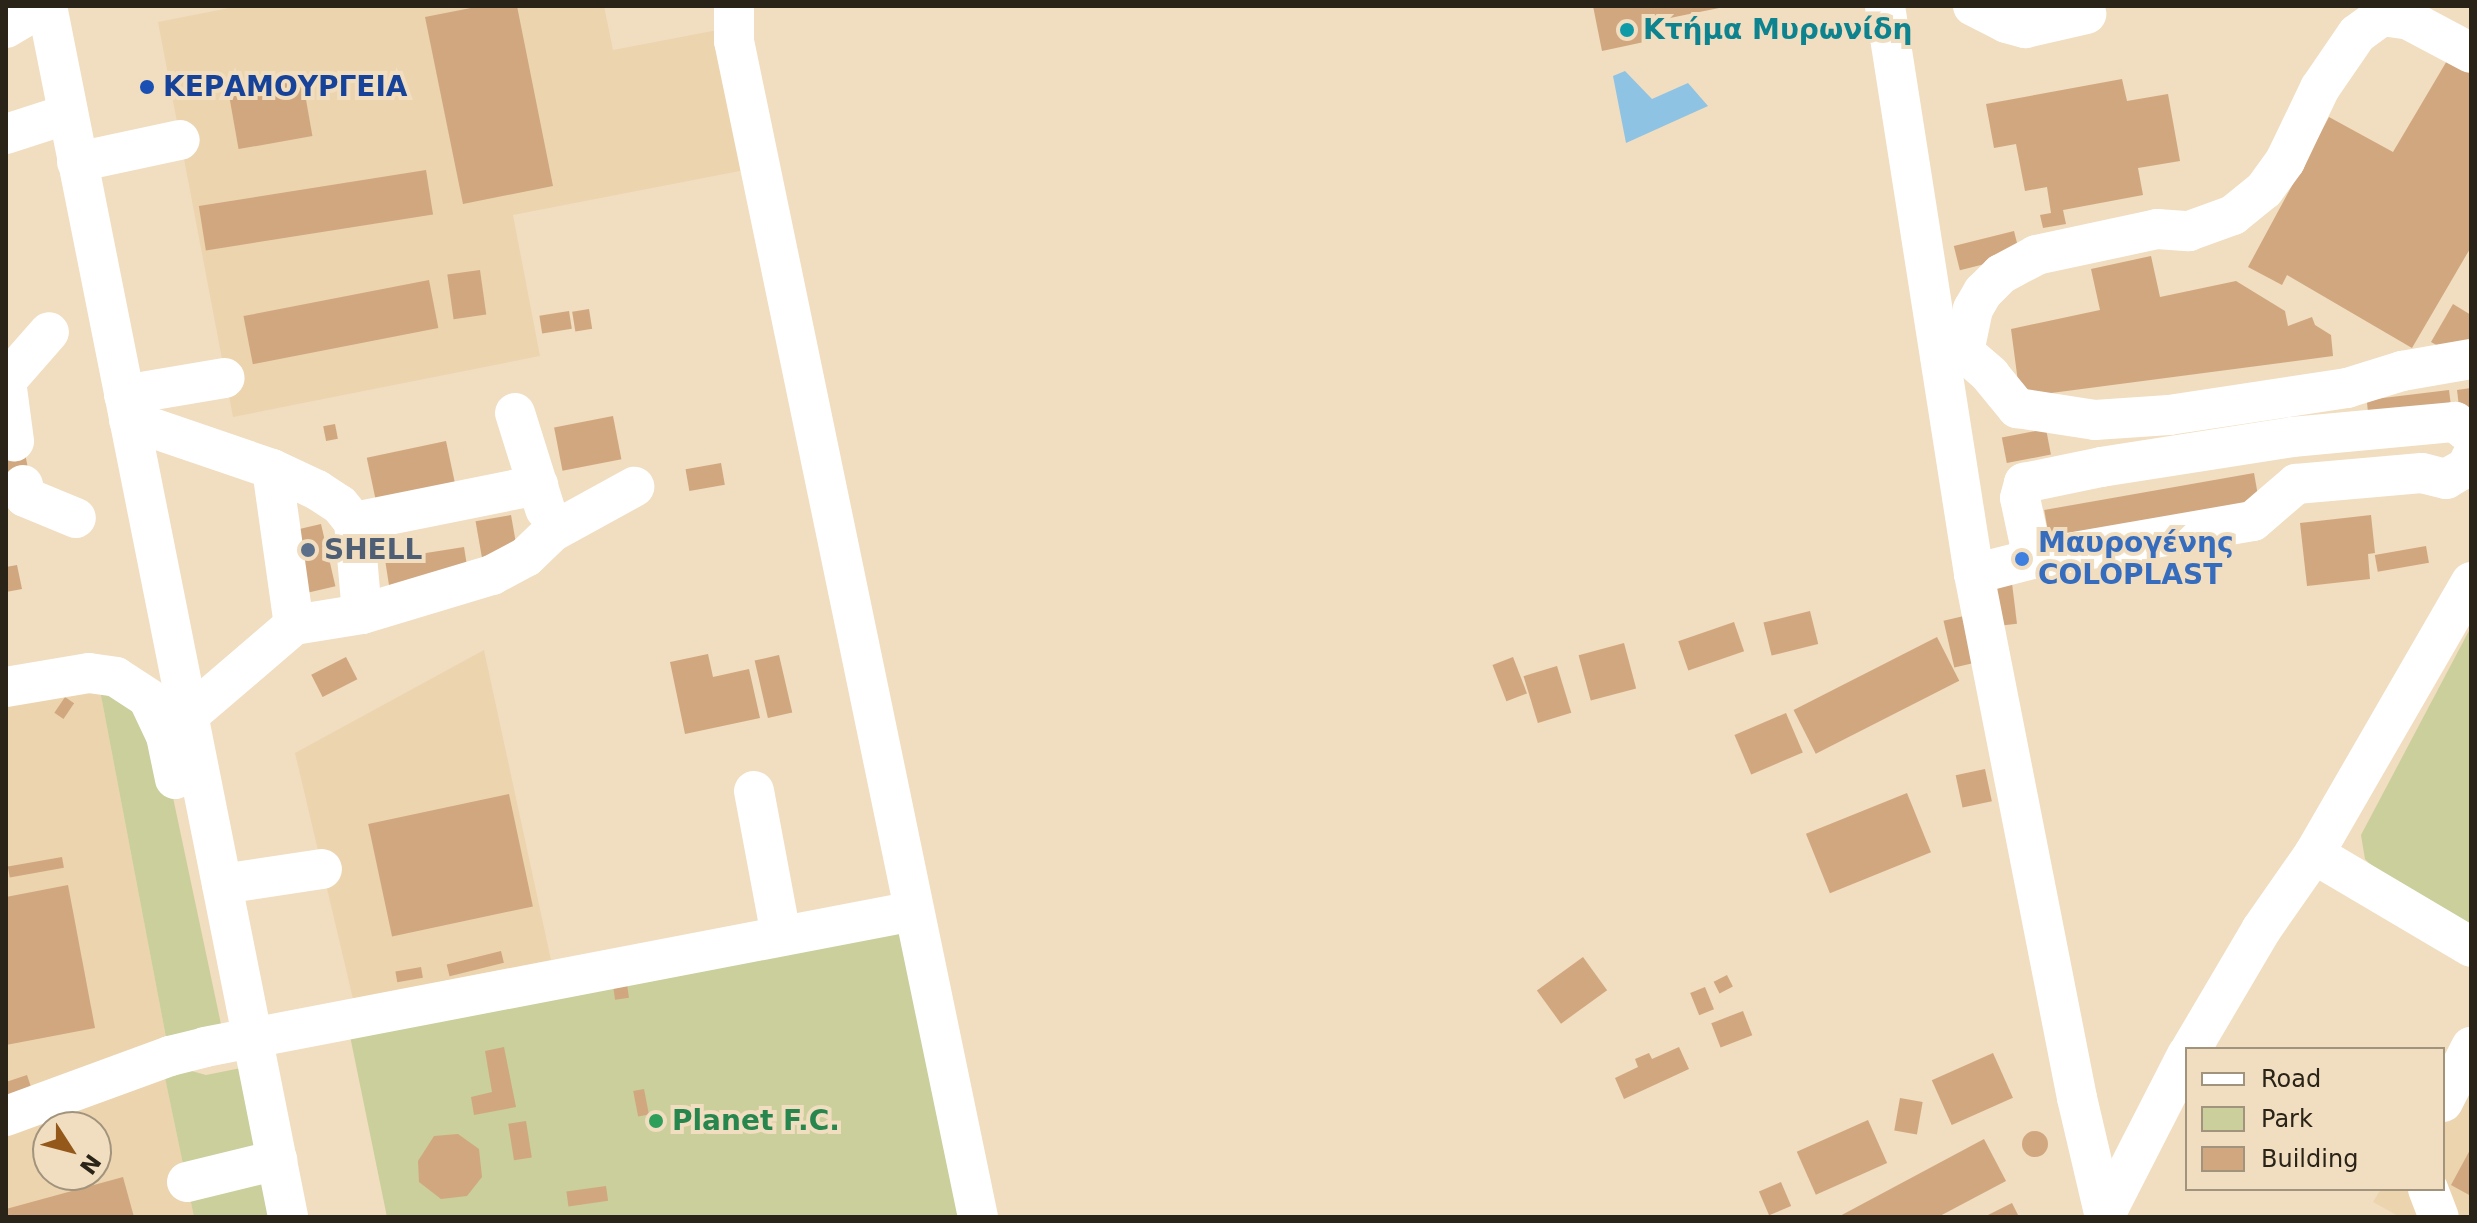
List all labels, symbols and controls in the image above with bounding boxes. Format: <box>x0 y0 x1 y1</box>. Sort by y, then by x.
place label: Κτήμα Μυρωνίδη <box>1643 13 1912 47</box>
marker: Κτήμα Μυρωνίδη <box>1618 21 1636 39</box>
place label: ΚΕΡΑΜΟΥΡΓΕΙΑ <box>163 70 408 104</box>
marker: ΚΕΡΑΜΟΥΡΓΕΙΑ <box>138 78 156 96</box>
place label: Μαυρογένης COLOPLAST <box>2038 526 2234 592</box>
place label: SHELL <box>324 533 422 567</box>
marker: SHELL <box>299 541 317 559</box>
marker: Μαυρογένης COLOPLAST <box>2013 550 2031 568</box>
legend <box>2185 1047 2445 1191</box>
text: Road <box>2261 1065 2321 1093</box>
place label: Planet F.C. <box>672 1104 840 1138</box>
text: Park <box>2261 1105 2313 1133</box>
north arrow <box>32 1111 112 1191</box>
marker: Planet F.C. <box>647 1112 665 1130</box>
text: Building <box>2261 1145 2358 1173</box>
text: N <box>75 1149 106 1179</box>

